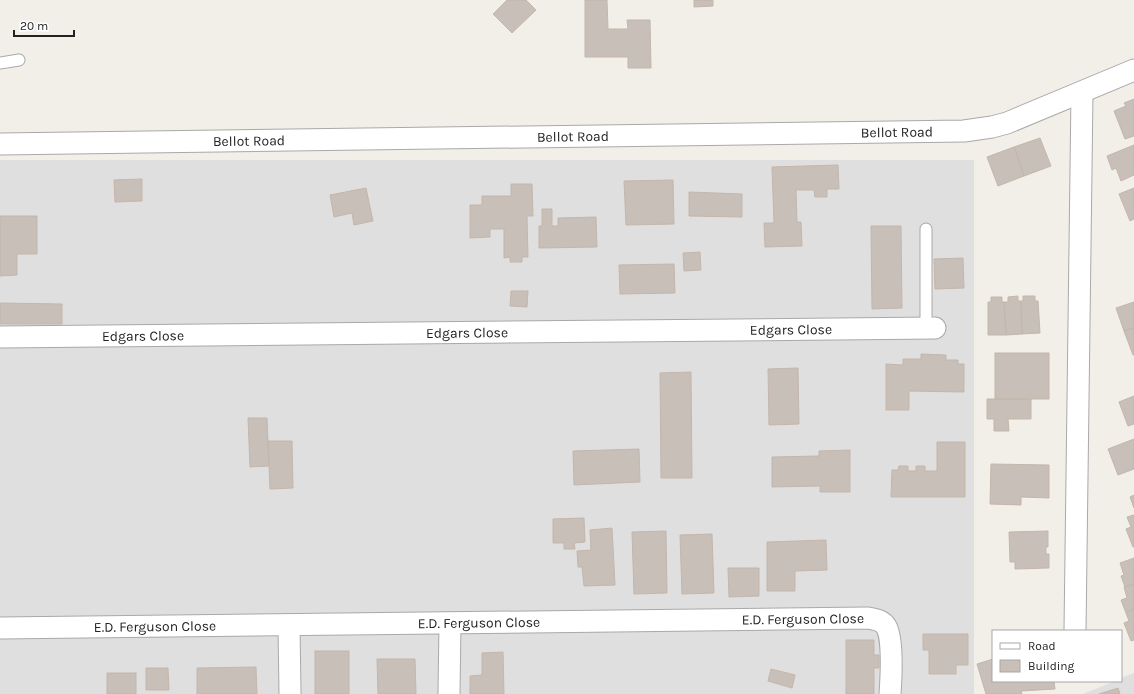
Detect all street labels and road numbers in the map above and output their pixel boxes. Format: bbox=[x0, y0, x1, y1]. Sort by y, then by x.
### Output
street label: Bellot Road bbox=[861, 123, 933, 141]
street label: Bellot Road bbox=[537, 128, 609, 146]
street label: Bellot Road bbox=[213, 132, 285, 150]
street label: Edgars Close bbox=[750, 321, 832, 339]
street label: Edgars Close bbox=[426, 324, 508, 342]
street label: Edgars Close bbox=[102, 327, 184, 345]
street label: E.D. Ferguson Close bbox=[742, 610, 864, 628]
street label: E.D. Ferguson Close bbox=[418, 614, 540, 632]
street label: E.D. Ferguson Close bbox=[94, 618, 216, 636]

